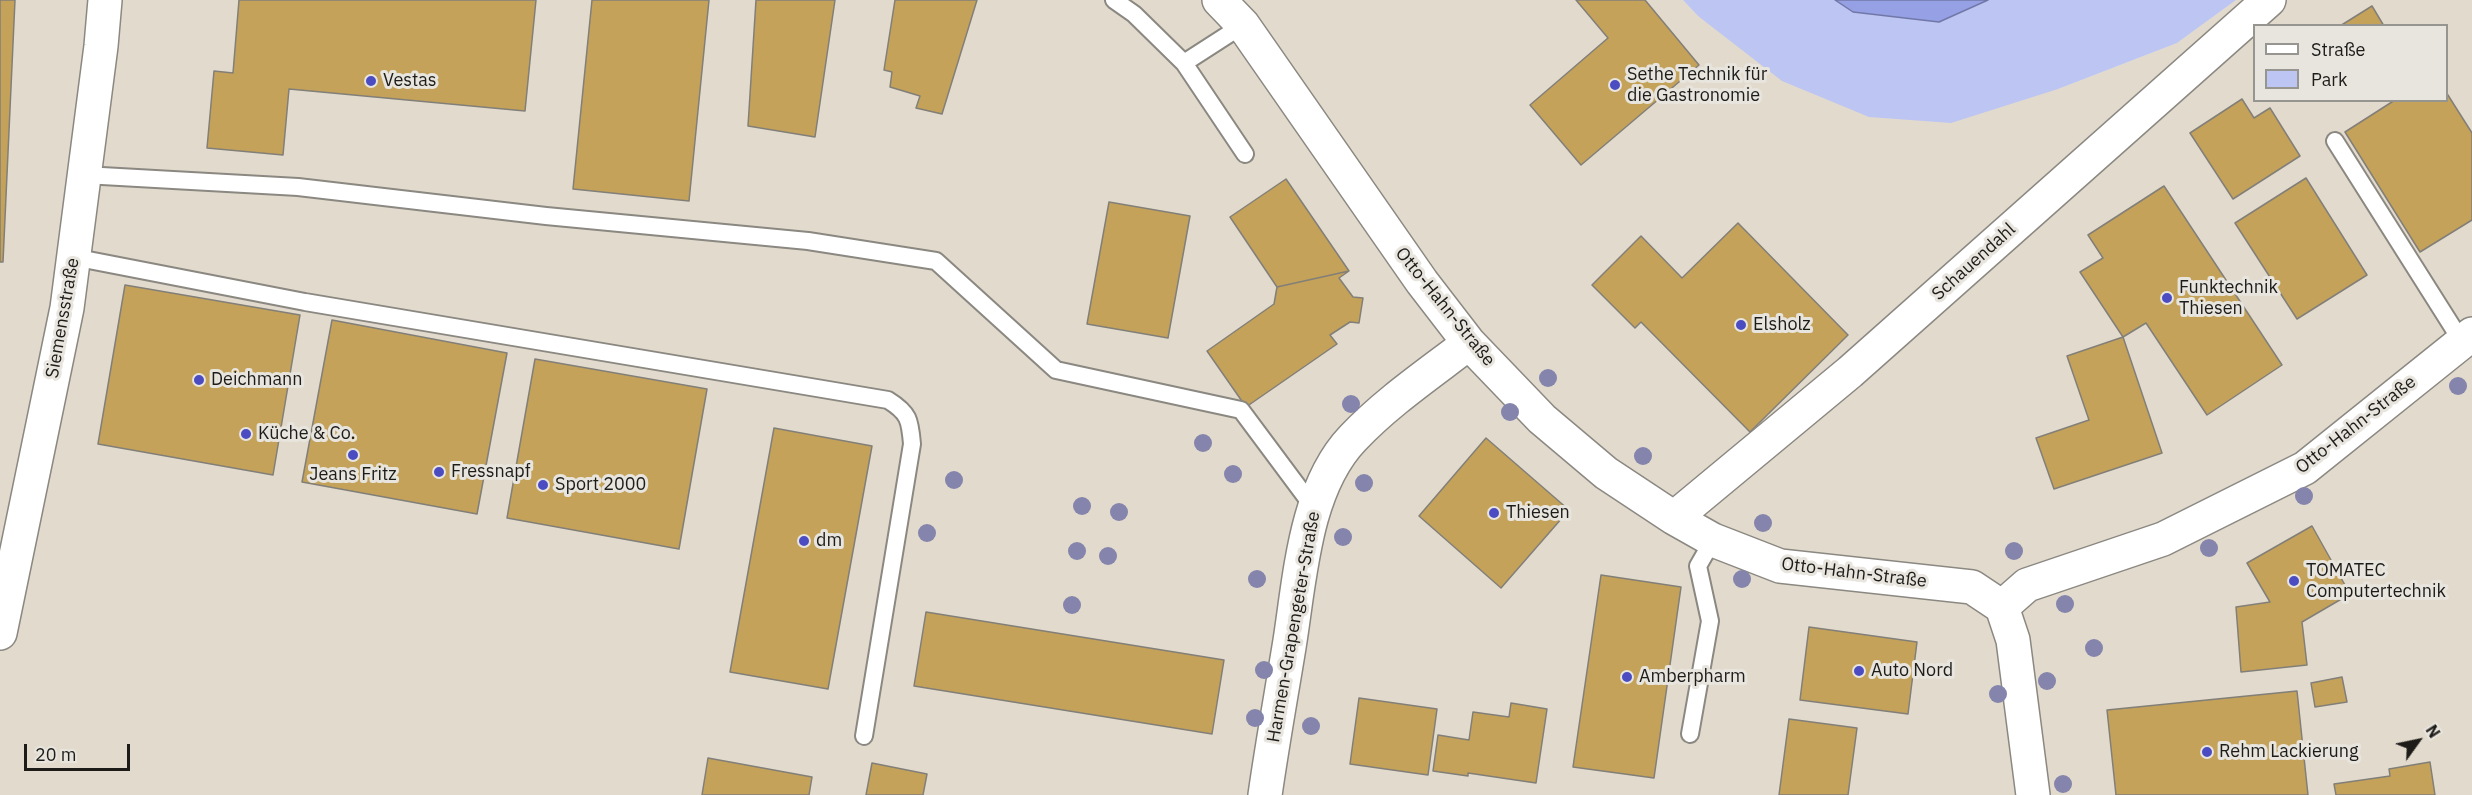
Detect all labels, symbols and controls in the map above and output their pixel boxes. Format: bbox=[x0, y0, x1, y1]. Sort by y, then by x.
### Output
legend bbox=[2253, 24, 2448, 102]
text: Straße bbox=[2311, 38, 2365, 61]
place label: Sethe Technik für die Gastronomie bbox=[1627, 64, 1767, 106]
text: Park bbox=[2311, 68, 2347, 91]
place label: Vestas bbox=[383, 70, 437, 92]
marker: Vestas bbox=[364, 74, 378, 88]
marker: Sethe Technik für die Gastronomie bbox=[1608, 78, 1622, 92]
street label: Schauendahl bbox=[1928, 219, 2020, 305]
street label: Otto-Hahn-Straße bbox=[1391, 243, 1499, 371]
street label: Siemensstraße bbox=[42, 256, 84, 380]
place label: Funktechnik Thiesen bbox=[2179, 277, 2278, 320]
marker: Funktechnik Thiesen bbox=[2160, 291, 2174, 305]
place label: Elsholz bbox=[1753, 314, 1811, 336]
marker: Elsholz bbox=[1734, 318, 1748, 332]
place label: Deichmann bbox=[211, 369, 303, 391]
street label: Otto-Hahn-Straße bbox=[2292, 371, 2420, 479]
marker: Deichmann bbox=[192, 373, 206, 387]
place label: Küche & Co. bbox=[258, 423, 355, 445]
marker: Küche & Co. bbox=[239, 427, 253, 441]
marker: Jeans Fritz bbox=[346, 448, 360, 462]
place label: Fressnapf bbox=[451, 461, 531, 483]
place label: Jeans Fritz bbox=[309, 464, 397, 486]
marker: Fressnapf bbox=[432, 465, 446, 479]
place label: Sport 2000 bbox=[555, 474, 646, 496]
marker: Sport 2000 bbox=[536, 478, 550, 492]
place label: Thiesen bbox=[1506, 502, 1570, 524]
marker: Thiesen bbox=[1487, 506, 1501, 520]
street label: Harmen-Grapengeter-Straße bbox=[1263, 510, 1325, 744]
place label: dm bbox=[816, 530, 842, 552]
marker: dm bbox=[797, 534, 811, 548]
street label: Otto-Hahn-Straße bbox=[1780, 553, 1928, 593]
place label: TOMATEC Computertechnik bbox=[2306, 560, 2446, 602]
marker: TOMATEC Computertechnik bbox=[2287, 574, 2301, 588]
place label: Auto Nord bbox=[1871, 660, 1953, 682]
marker: Auto Nord bbox=[1852, 664, 1866, 678]
place label: Amberpharm bbox=[1639, 666, 1746, 688]
marker: Amberpharm bbox=[1620, 670, 1634, 684]
north arrow bbox=[2388, 711, 2448, 771]
text: N bbox=[2422, 721, 2445, 742]
scale bar bbox=[27, 732, 134, 770]
place label: Rehm Lackierung bbox=[2219, 741, 2358, 763]
text: 20 m bbox=[35, 743, 77, 766]
marker: Rehm Lackierung bbox=[2200, 745, 2214, 759]

